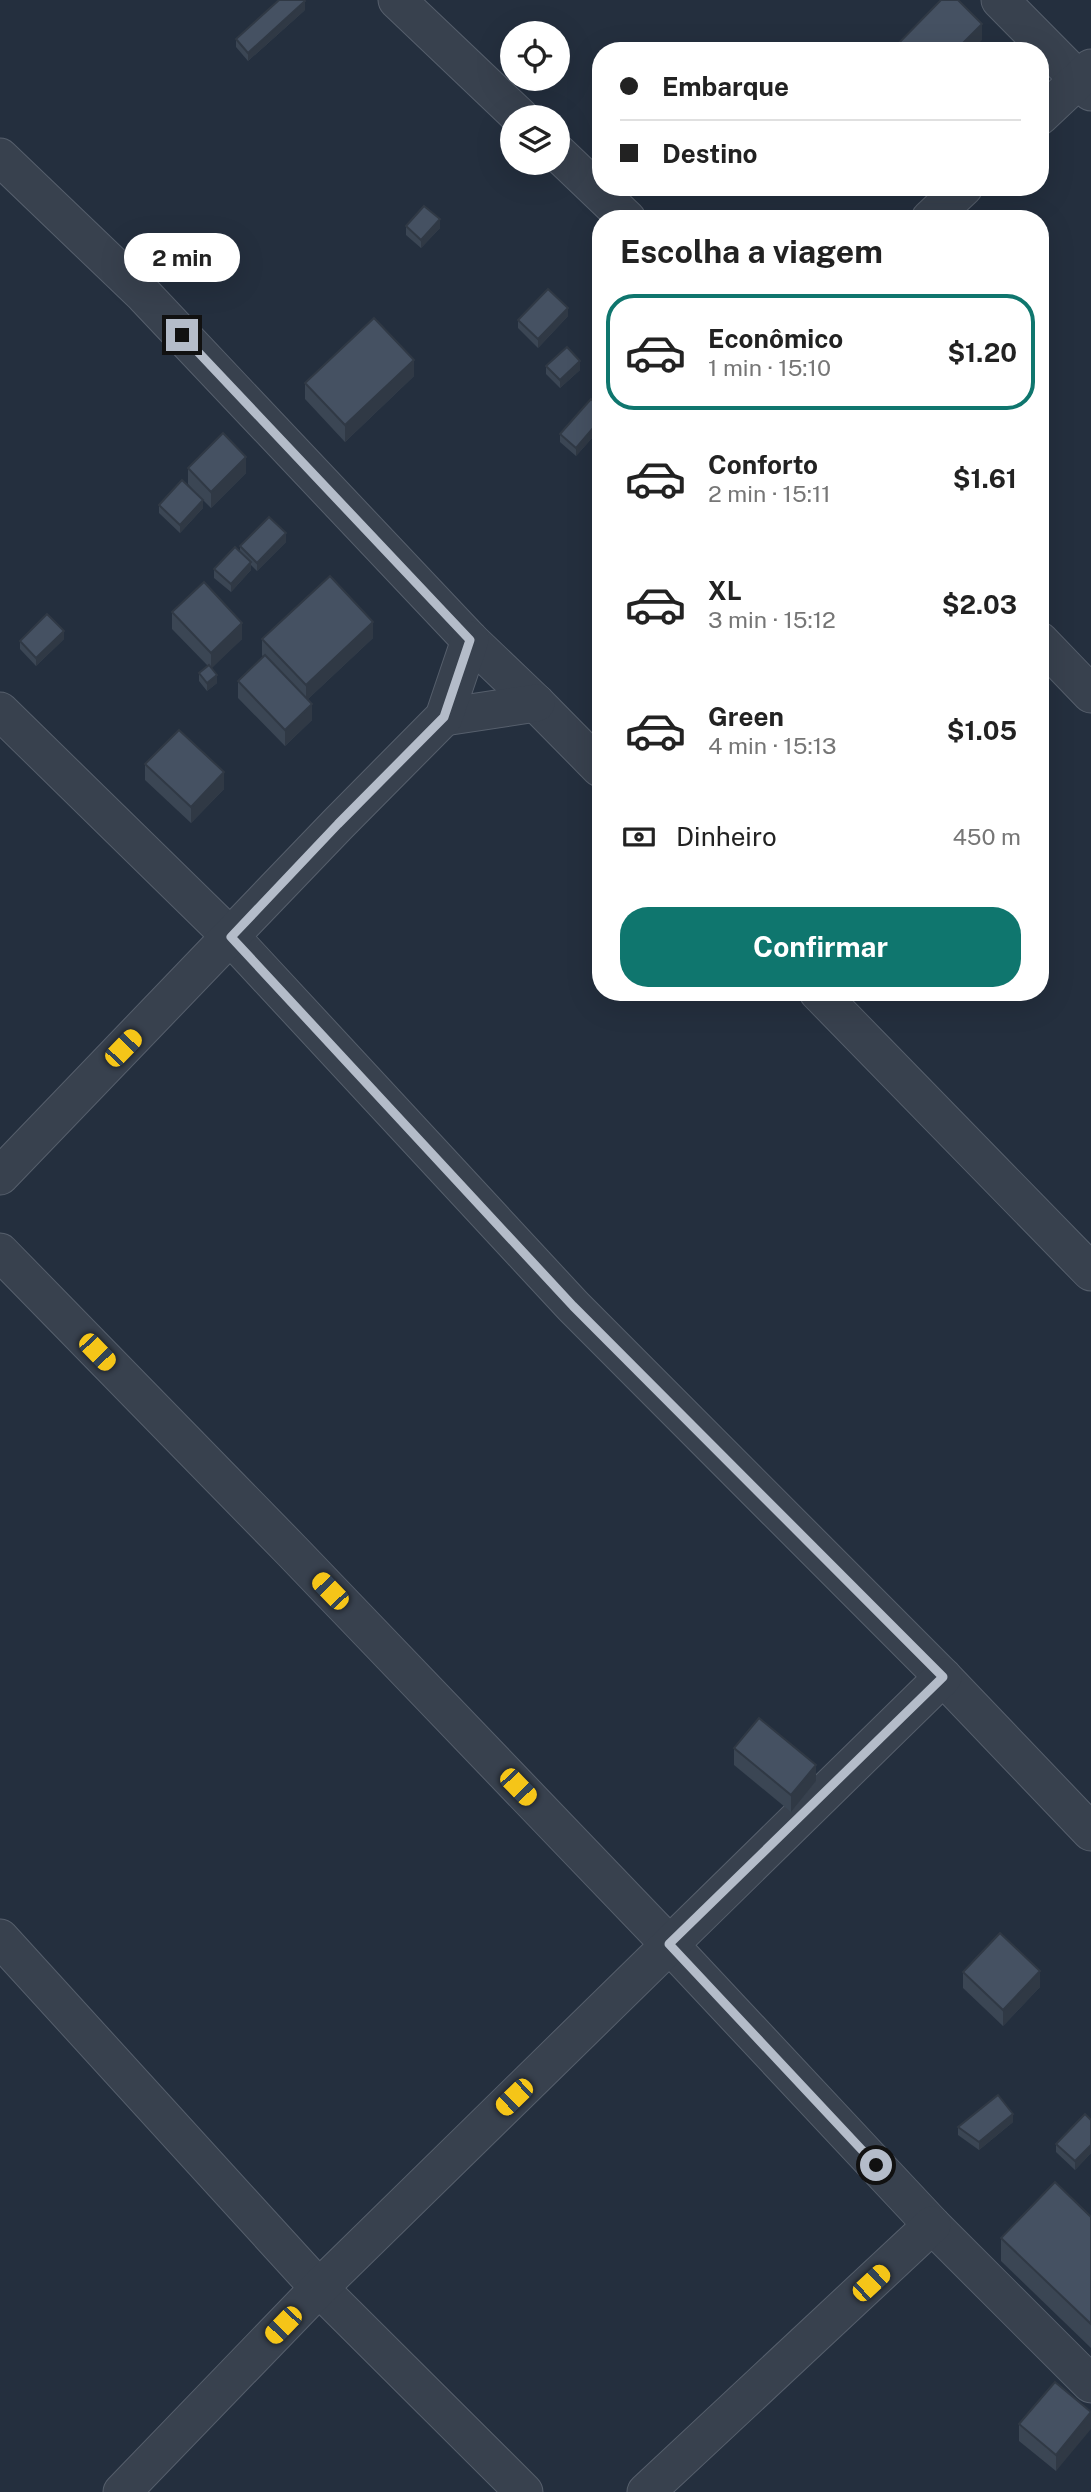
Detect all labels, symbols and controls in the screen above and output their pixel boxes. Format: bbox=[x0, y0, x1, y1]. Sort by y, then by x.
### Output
map controls bbox=[500, 21, 570, 175]
button: locate bbox=[500, 21, 570, 91]
text: Embarque bbox=[662, 71, 789, 102]
button: layers bbox=[500, 105, 570, 175]
text: Destino bbox=[662, 138, 758, 169]
callout: 2 min bbox=[124, 233, 240, 282]
text: Escolha a viagem bbox=[620, 233, 883, 270]
text: 2 min bbox=[152, 244, 212, 271]
route end bbox=[166, 319, 198, 351]
icon: car bbox=[624, 321, 687, 384]
text: Econômico bbox=[708, 323, 843, 354]
text: $1.20 bbox=[947, 337, 1017, 368]
text: 1 min · 15:10 bbox=[708, 354, 831, 381]
icon: car bbox=[624, 447, 687, 510]
text: Conforto bbox=[708, 449, 818, 480]
text: $1.61 bbox=[953, 463, 1017, 494]
text: 2 min · 15:11 bbox=[708, 480, 831, 507]
icon: car bbox=[624, 573, 687, 636]
text: XL bbox=[708, 575, 742, 606]
text: $2.03 bbox=[942, 589, 1017, 620]
text: 3 min · 15:12 bbox=[708, 606, 836, 633]
icon: car bbox=[624, 699, 687, 762]
text: Green bbox=[708, 701, 784, 732]
text: $1.05 bbox=[947, 715, 1017, 746]
text: 4 min · 15:13 bbox=[708, 732, 837, 759]
icon: cash bbox=[620, 818, 658, 856]
text: Dinheiro bbox=[676, 821, 777, 852]
text: 450 m bbox=[952, 823, 1021, 850]
button: Confirmar bbox=[620, 907, 1021, 987]
car bbox=[101, 1026, 146, 1070]
car bbox=[75, 1330, 120, 1374]
car bbox=[308, 1569, 353, 1613]
car bbox=[496, 1765, 541, 1809]
car bbox=[492, 2075, 537, 2119]
route start bbox=[860, 2149, 892, 2181]
car bbox=[849, 2261, 894, 2305]
car bbox=[261, 2303, 306, 2347]

